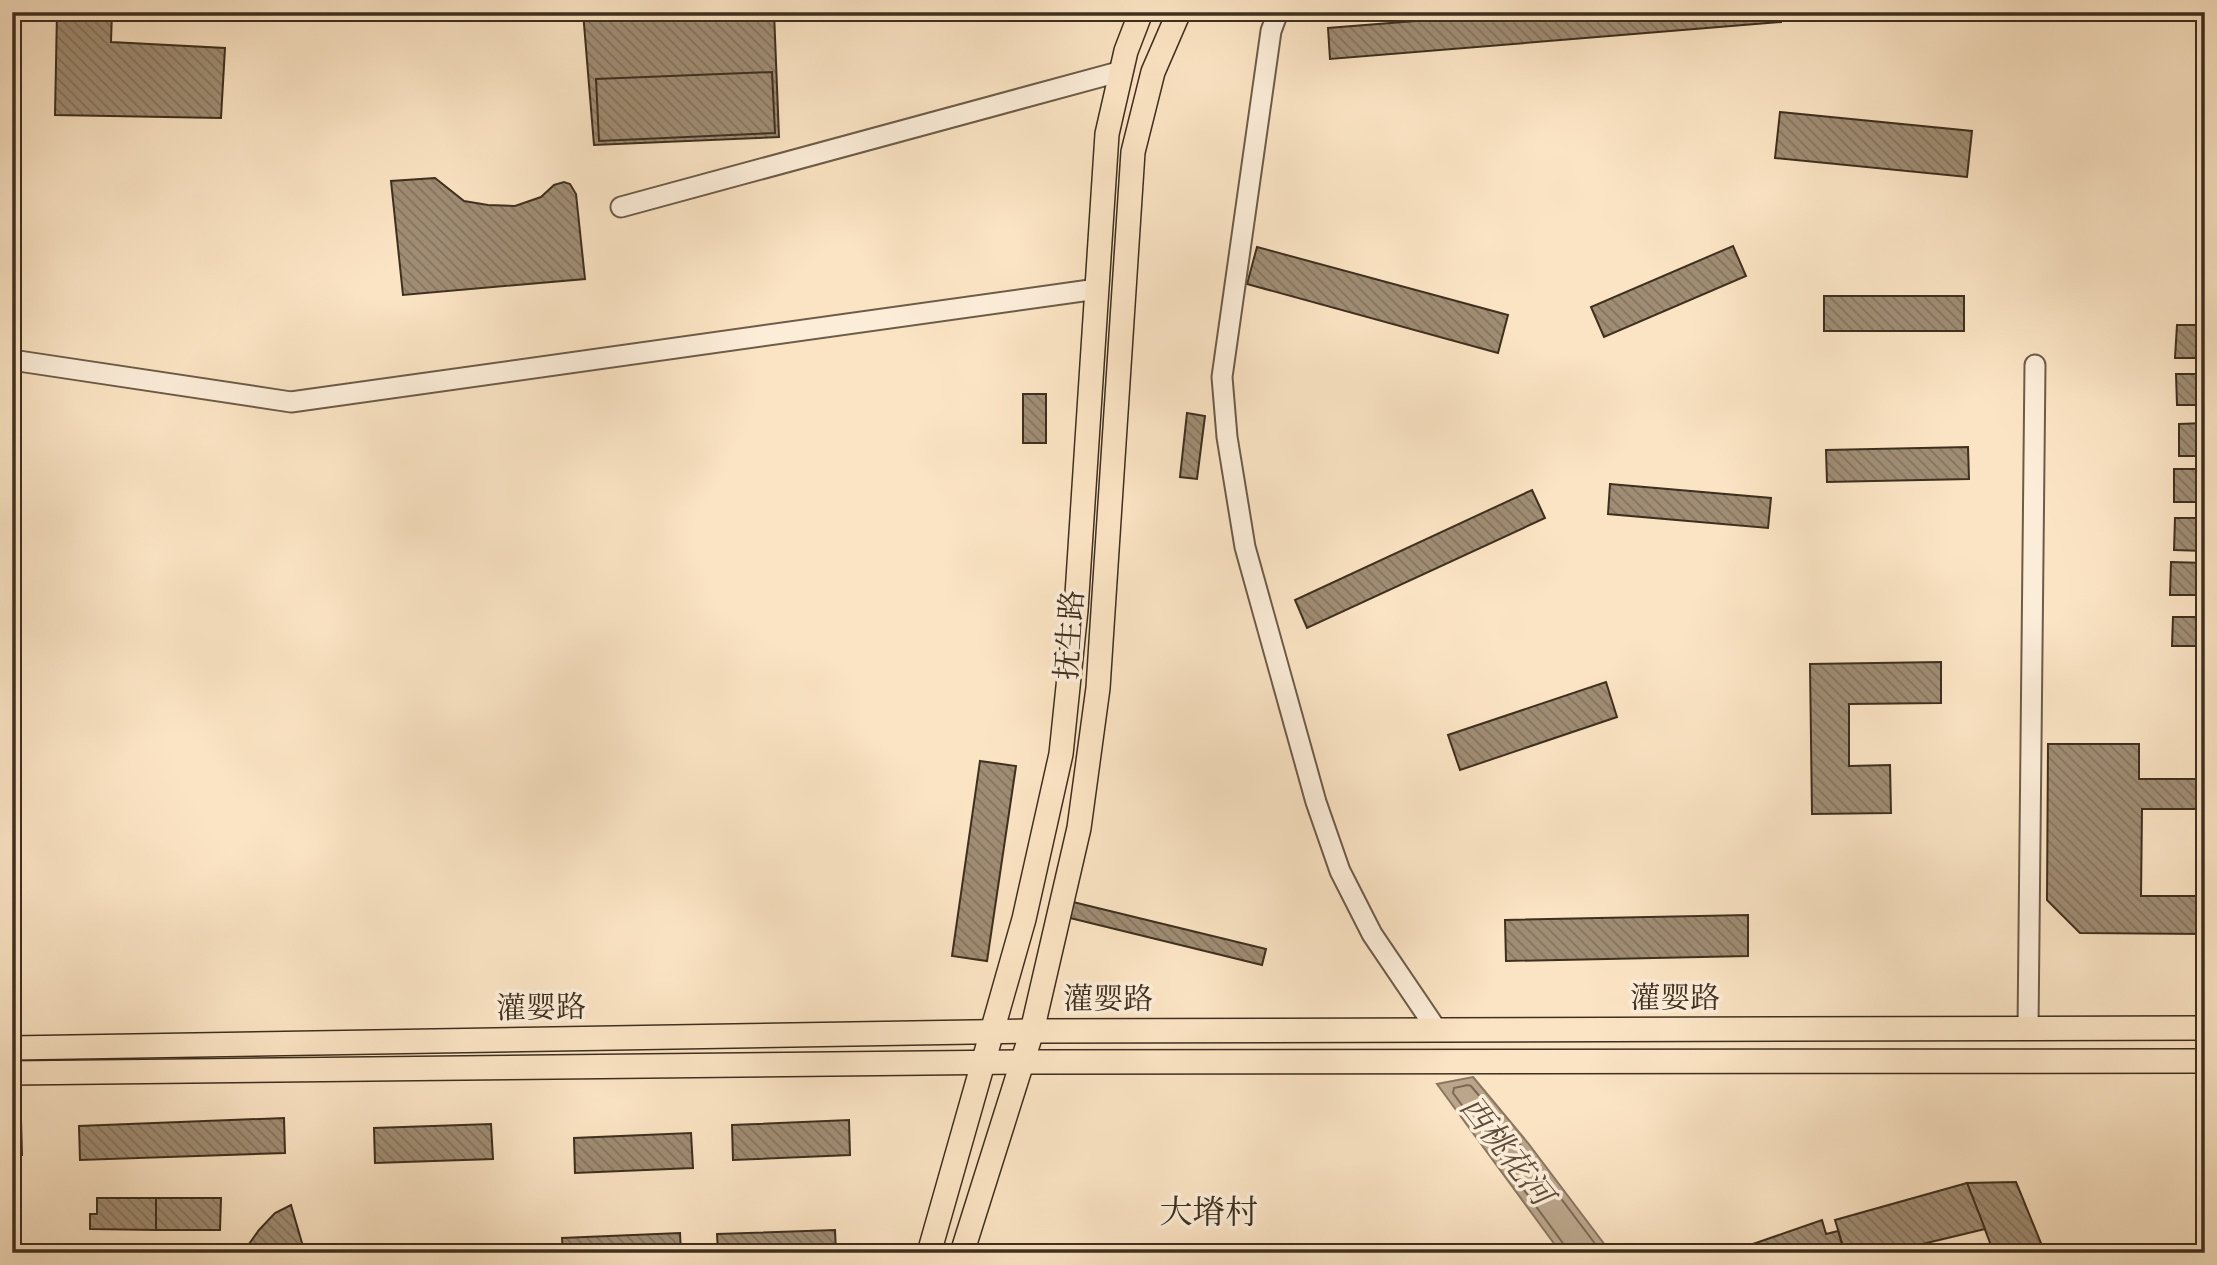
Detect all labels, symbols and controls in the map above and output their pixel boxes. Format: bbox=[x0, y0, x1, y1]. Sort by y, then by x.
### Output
street label: 抚生路 bbox=[1048, 589, 1092, 681]
street label: 灌婴路 bbox=[1630, 980, 1720, 1017]
street label: 灌婴路 bbox=[1063, 981, 1153, 1018]
street label: 灌婴路 bbox=[496, 989, 586, 1027]
water label: 西桃花河 bbox=[1451, 1088, 1564, 1218]
district label: 大塉村 bbox=[1160, 1192, 1259, 1233]

